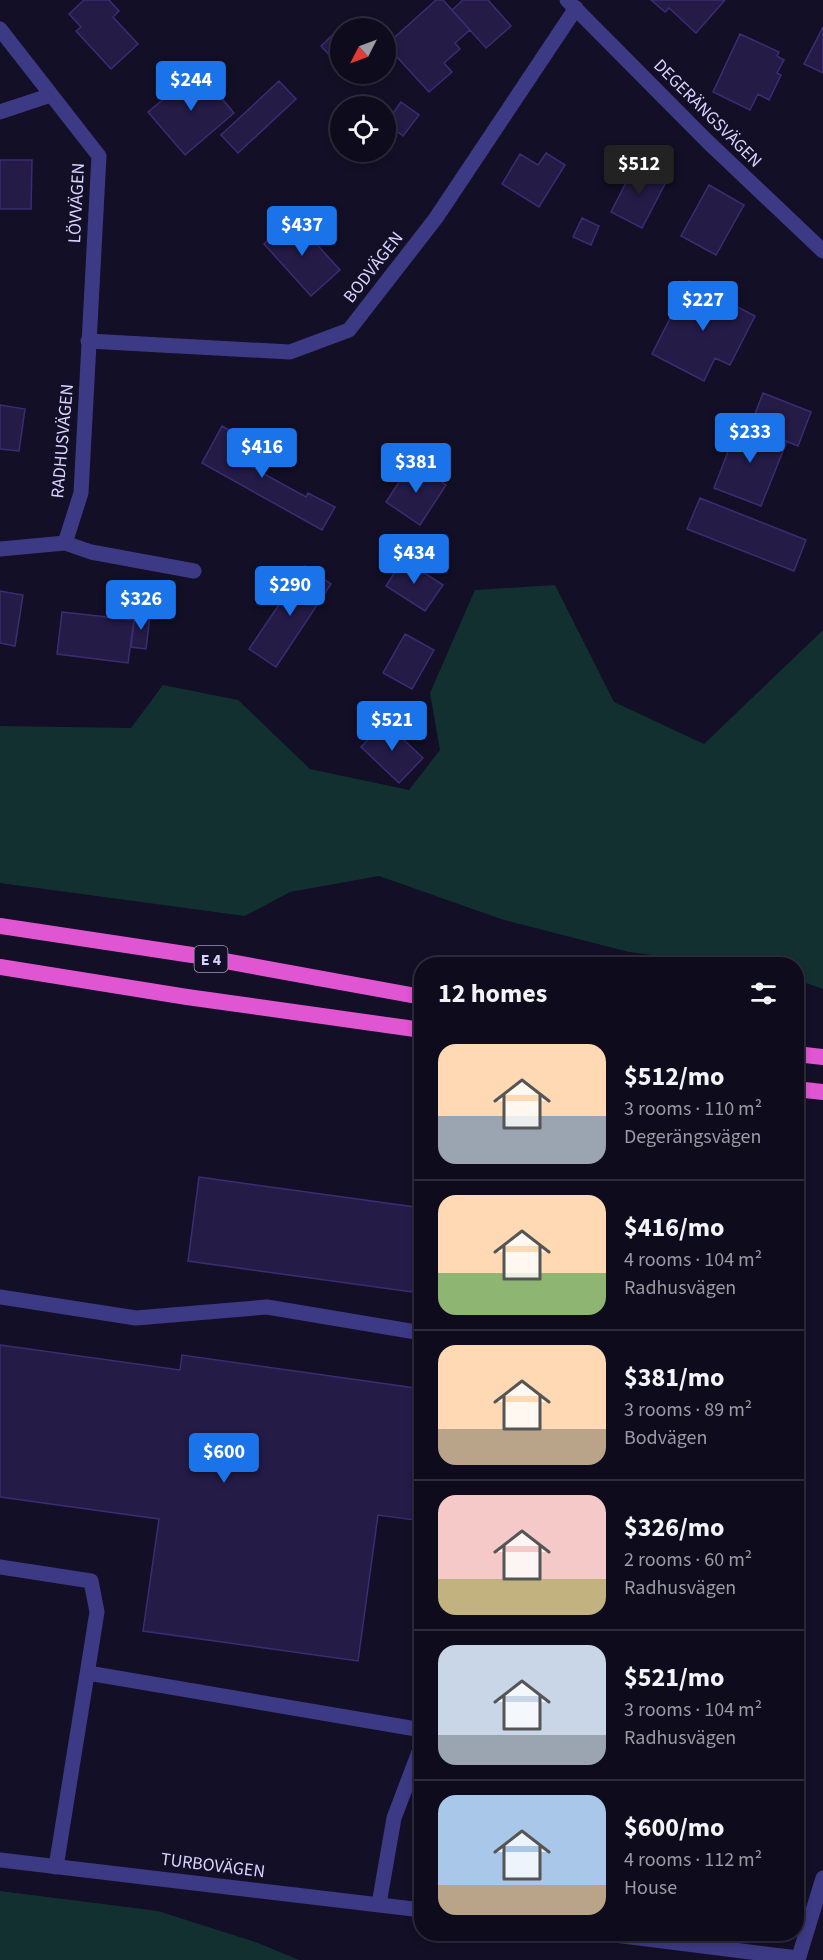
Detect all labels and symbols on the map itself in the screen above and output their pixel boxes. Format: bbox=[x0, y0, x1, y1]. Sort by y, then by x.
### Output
north arrow bbox=[330, 18, 396, 84]
street label: DEGERÄNGSVÄGEN bbox=[648, 53, 768, 173]
pin: $244 bbox=[155, 61, 227, 112]
pin: $512 bbox=[603, 145, 675, 196]
street label: LÖVVÄGEN bbox=[62, 162, 91, 244]
pin: $437 bbox=[266, 206, 338, 257]
street label: BODVÄGEN bbox=[338, 226, 409, 308]
pin: $227 bbox=[667, 281, 739, 332]
street label: RADHUSVÄGEN bbox=[45, 383, 80, 499]
pin: $233 bbox=[714, 413, 786, 464]
pin: $416 bbox=[226, 428, 298, 479]
pin: $381 bbox=[380, 443, 452, 494]
pin: $434 bbox=[378, 534, 450, 585]
pin: $290 bbox=[254, 566, 326, 617]
pin: $326 bbox=[105, 580, 177, 631]
pin: $521 bbox=[356, 701, 428, 752]
road number: E 4 bbox=[194, 946, 228, 972]
pin: $600 bbox=[188, 1433, 260, 1484]
street label: TURBOVÄGEN bbox=[159, 1847, 266, 1884]

